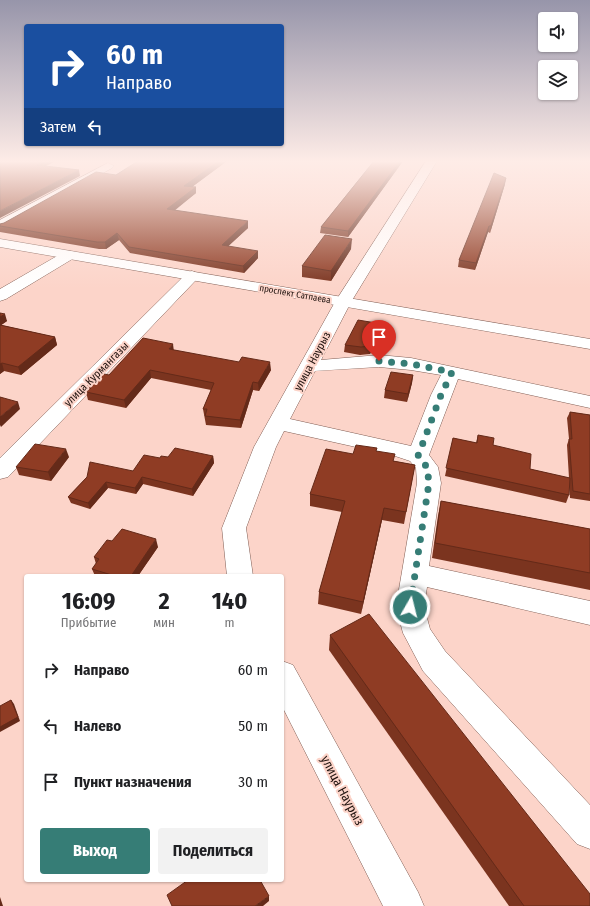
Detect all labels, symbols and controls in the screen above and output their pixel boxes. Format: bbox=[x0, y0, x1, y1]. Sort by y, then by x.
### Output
map controls bbox=[538, 12, 578, 100]
button: sound bbox=[538, 12, 578, 52]
text: 60 m bbox=[106, 38, 163, 71]
icon: right bbox=[40, 40, 92, 92]
button: layers bbox=[538, 60, 578, 100]
text: Направо bbox=[106, 72, 172, 94]
icon: left bbox=[84, 116, 106, 138]
text: Затем bbox=[40, 118, 76, 136]
street label: проспект Сатпаева bbox=[259, 283, 332, 305]
pin bbox=[362, 320, 396, 361]
icon: arrive bbox=[368, 326, 390, 348]
street label: улица Наурыз bbox=[291, 329, 333, 393]
street label: улица Курмангазы bbox=[61, 339, 131, 409]
position arrow bbox=[389, 586, 431, 628]
text: 16:09 bbox=[62, 587, 115, 615]
text: 2 bbox=[159, 587, 170, 615]
text: 140 bbox=[212, 587, 247, 615]
text: Прибытие bbox=[61, 615, 117, 630]
text: мин bbox=[153, 615, 175, 630]
text: m bbox=[225, 615, 235, 630]
icon: right bbox=[40, 659, 62, 681]
text: Направо bbox=[74, 661, 129, 679]
text: 60 m bbox=[238, 661, 268, 679]
icon: left bbox=[40, 715, 62, 737]
text: Налево bbox=[74, 717, 121, 735]
text: 50 m bbox=[238, 717, 268, 735]
street label: улица Наурыз bbox=[318, 753, 367, 828]
icon: arrive bbox=[40, 771, 62, 793]
text: Пункт назначения bbox=[74, 773, 192, 791]
text: 30 m bbox=[238, 773, 268, 791]
button: Выход bbox=[40, 828, 150, 874]
button: Поделиться bbox=[158, 828, 268, 874]

